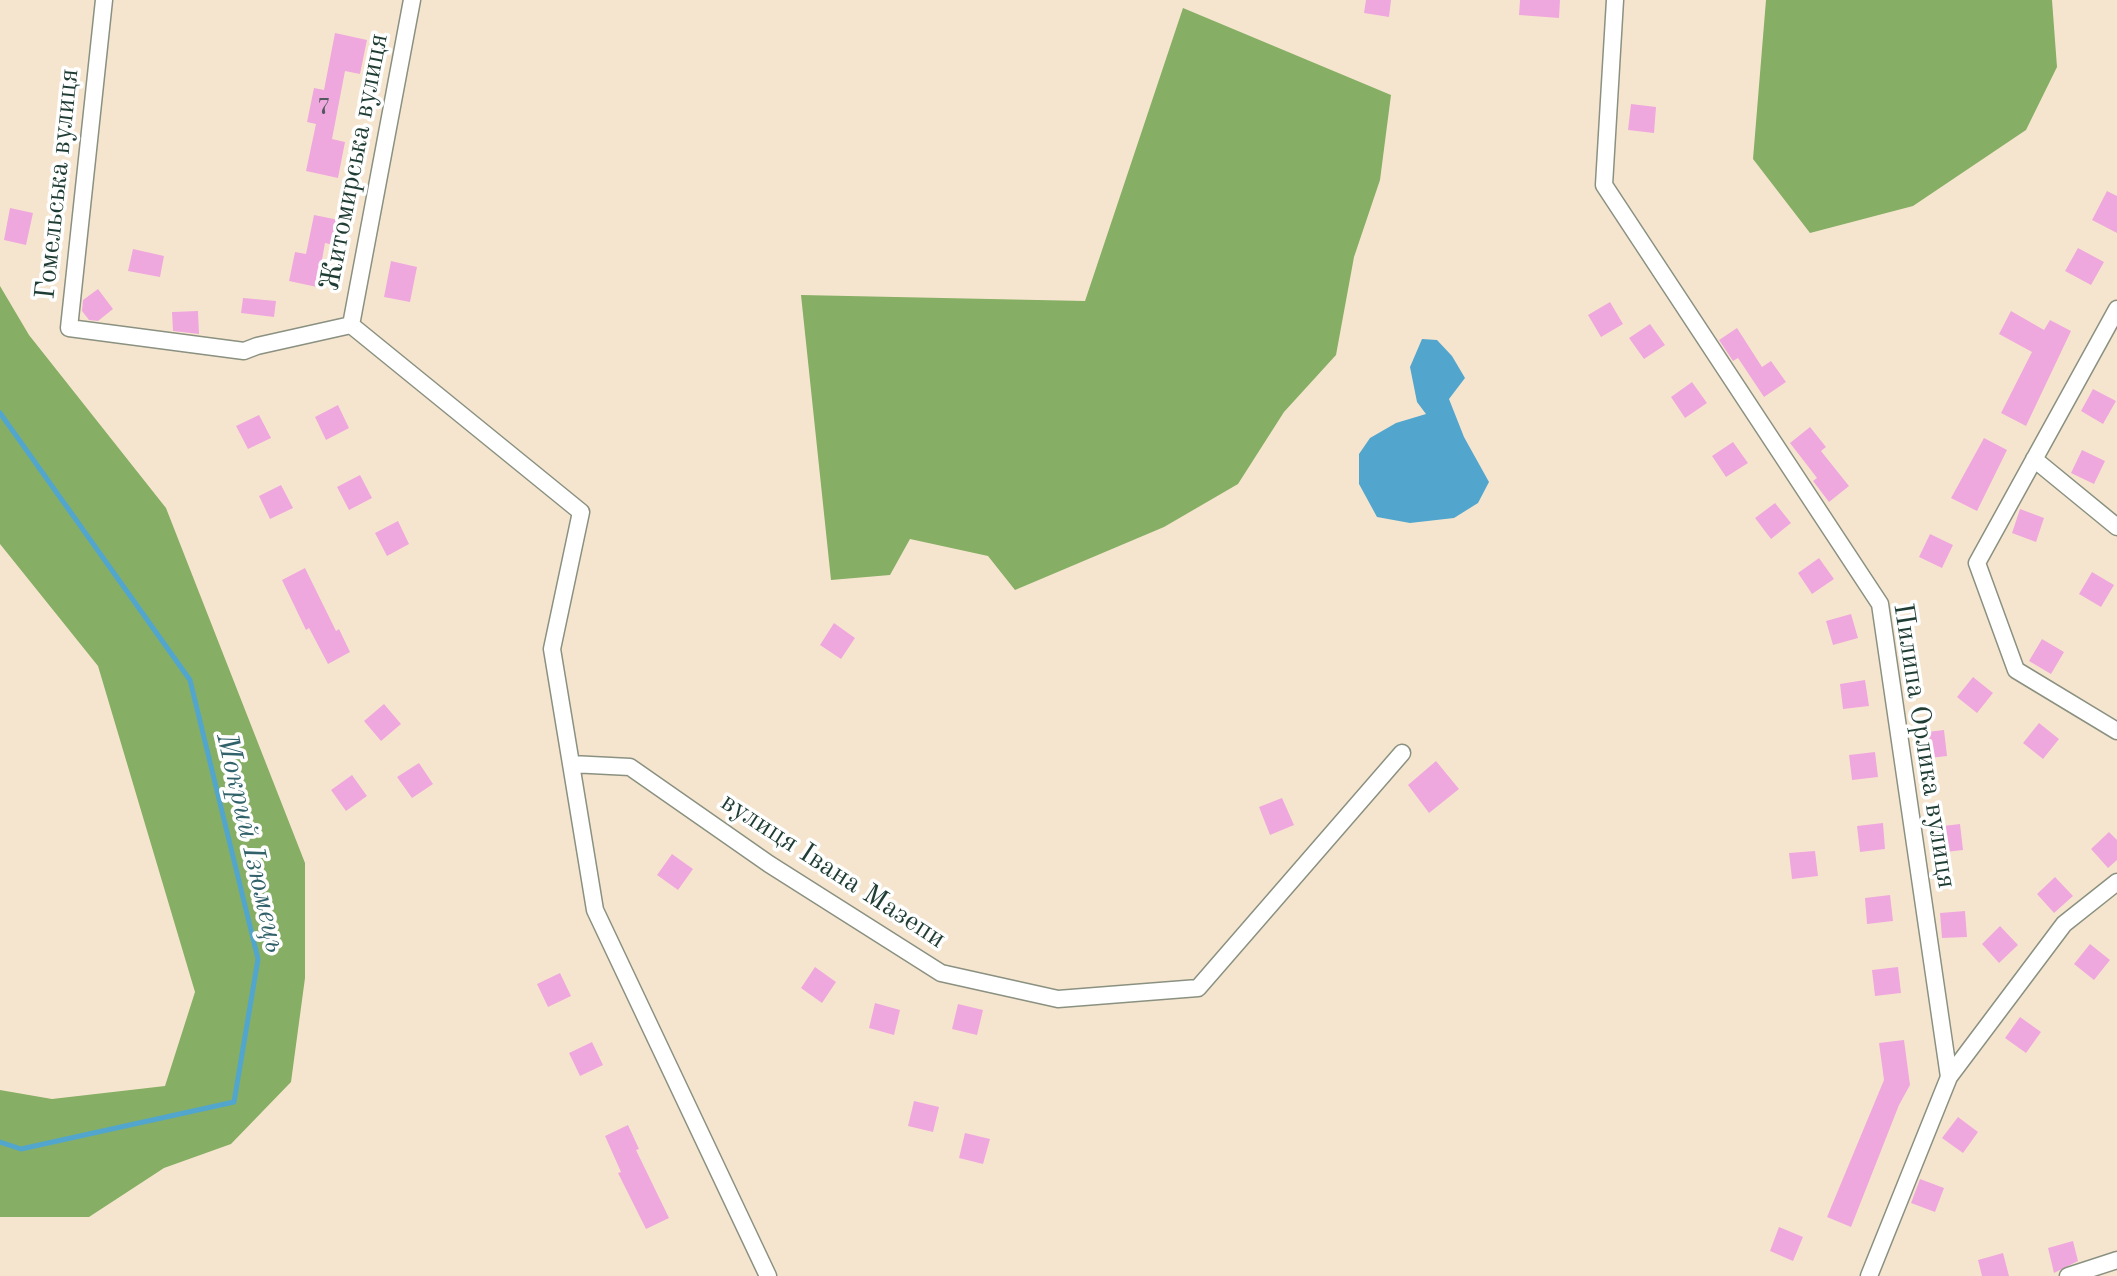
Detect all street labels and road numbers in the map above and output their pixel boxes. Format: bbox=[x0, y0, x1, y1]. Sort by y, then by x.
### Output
street label: Житомирська вулиця bbox=[314, 30, 396, 294]
street label: Гомельська вулиця bbox=[29, 67, 87, 301]
street label: Пилипа Орлика вулиця bbox=[1885, 601, 1963, 891]
street label: вулиця Івана Мазепи bbox=[714, 786, 952, 956]

